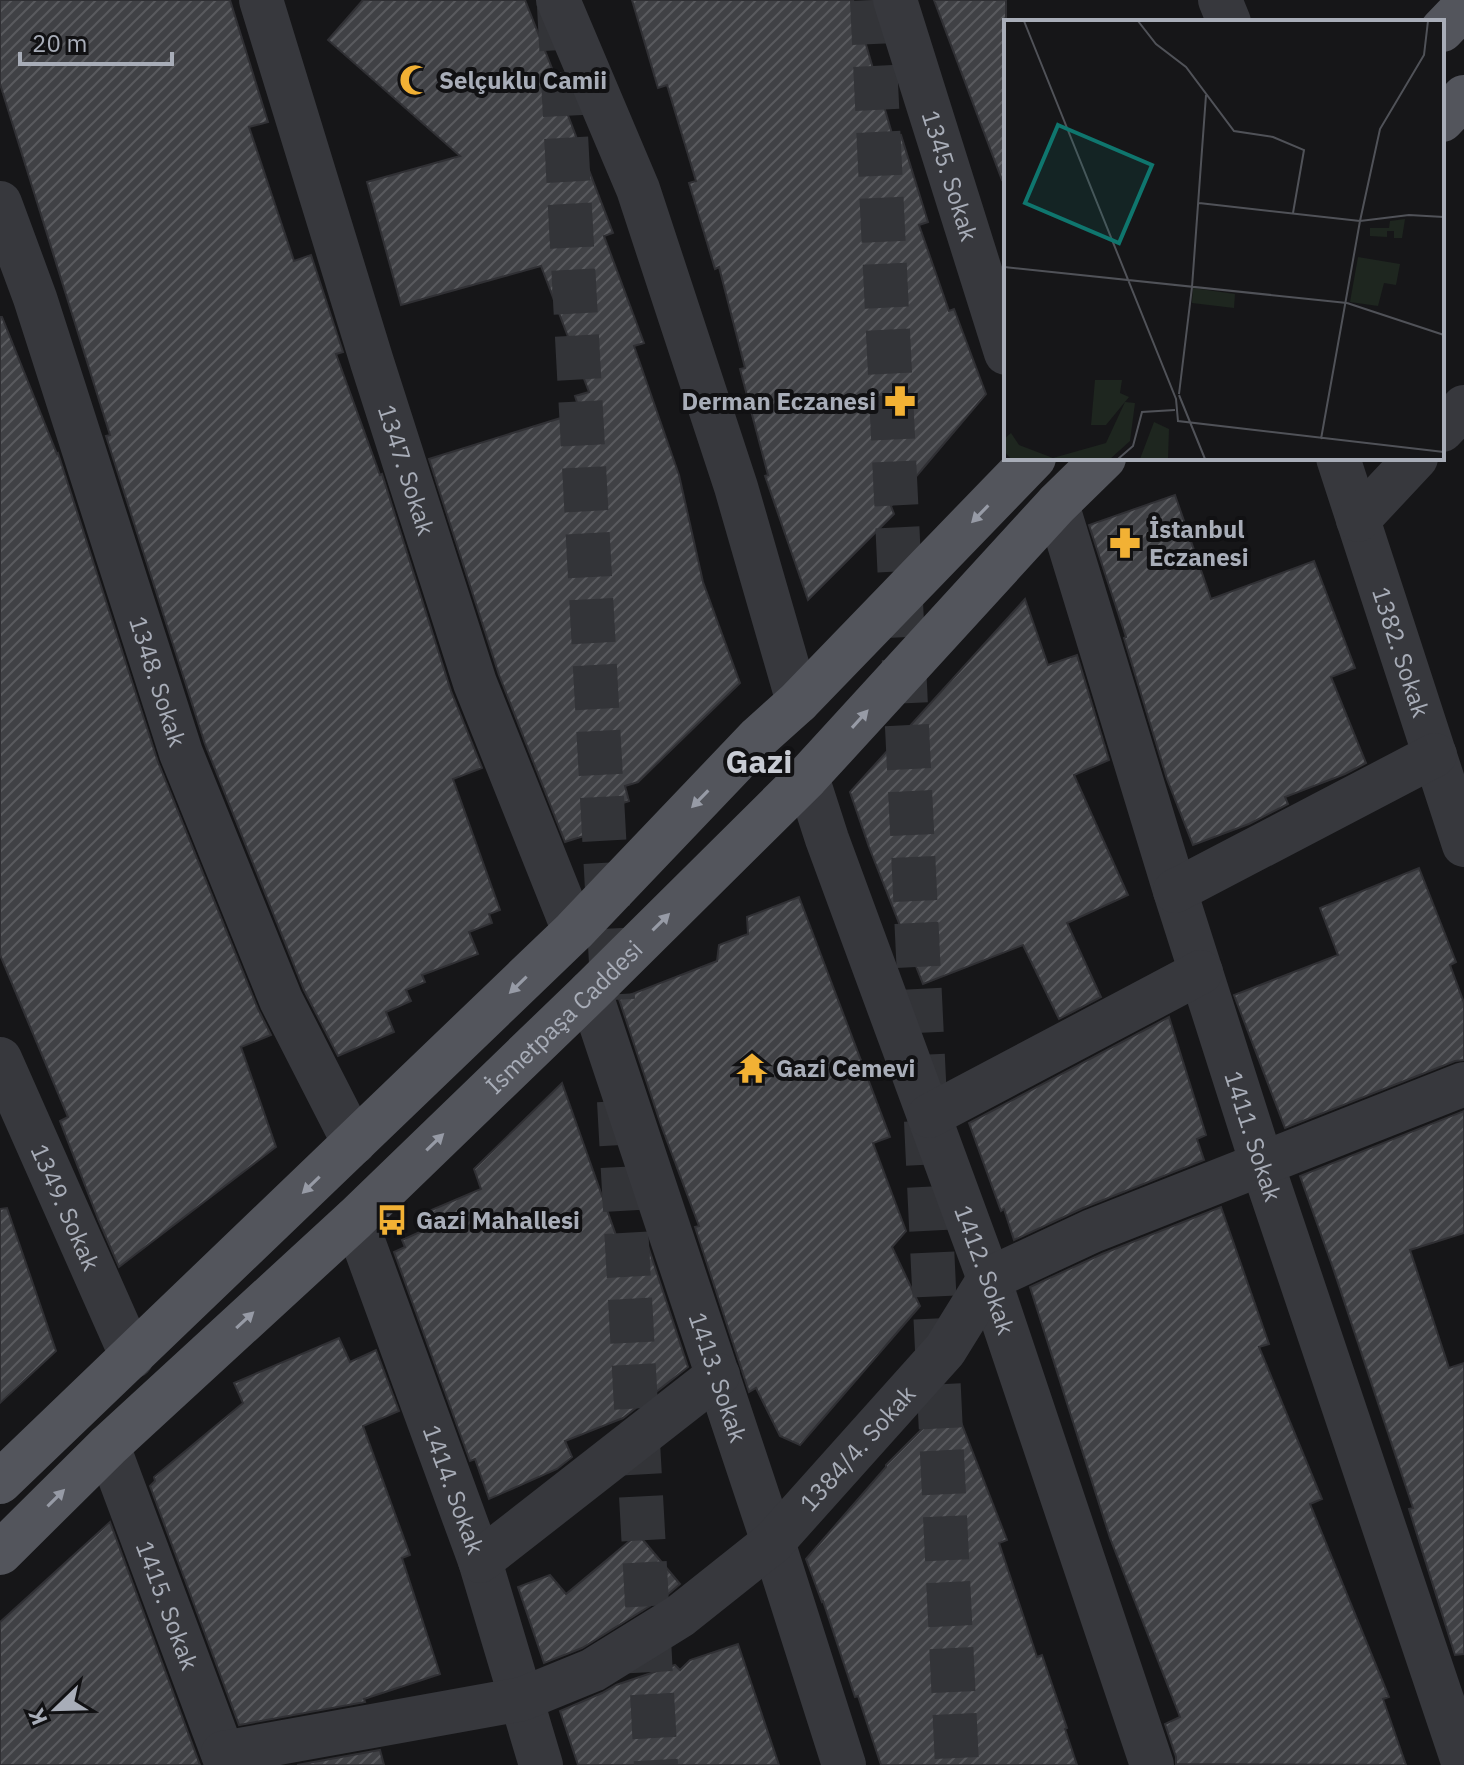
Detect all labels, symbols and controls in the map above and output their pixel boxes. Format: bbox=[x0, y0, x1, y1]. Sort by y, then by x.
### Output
scale bar bbox=[20, 16, 172, 66]
inset map bbox=[1004, 20, 1444, 460]
text: 20 m bbox=[32, 27, 87, 59]
mosque icon: Selçuklu Camii bbox=[398, 63, 432, 97]
place label: Selçuklu Camii bbox=[439, 64, 607, 96]
street label: 1345. Sokak bbox=[915, 106, 986, 245]
pharmacy icon: Derman Eczanesi bbox=[883, 384, 917, 418]
place label: Derman Eczanesi bbox=[681, 385, 876, 417]
street label: 1347. Sokak bbox=[371, 401, 443, 540]
one-way arrow bbox=[971, 504, 990, 523]
place label: İstanbul Eczanesi bbox=[1149, 513, 1249, 573]
pharmacy icon: İstanbul Eczanesi bbox=[1108, 526, 1142, 560]
street label: 1382. Sokak bbox=[1365, 583, 1437, 722]
street label: 1348. Sokak bbox=[122, 612, 194, 751]
one-way arrow bbox=[851, 710, 868, 730]
district label: Gazi bbox=[726, 740, 792, 782]
one-way arrow bbox=[691, 789, 709, 808]
one-way arrow bbox=[651, 913, 670, 931]
street label: İsmetpaşa Caddesi bbox=[478, 933, 649, 1101]
one-way arrow bbox=[509, 975, 528, 994]
temple icon: Gazi Cemevi bbox=[735, 1051, 769, 1085]
place label: Gazi Cemevi bbox=[776, 1052, 915, 1084]
street label: 1411. Sokak bbox=[1217, 1067, 1290, 1206]
one-way arrow bbox=[425, 1133, 444, 1152]
street label: 1349. Sokak bbox=[24, 1139, 108, 1276]
one-way arrow bbox=[301, 1176, 320, 1194]
street label: 1412. Sokak bbox=[947, 1201, 1023, 1339]
bus stop icon: Gazi Mahallesi bbox=[375, 1203, 409, 1237]
place label: Gazi Mahallesi bbox=[416, 1204, 580, 1236]
street label: 1413. Sokak bbox=[682, 1308, 755, 1447]
one-way arrow bbox=[236, 1312, 255, 1330]
street label: 1384/4. Sokak bbox=[792, 1378, 922, 1518]
street label: 1414. Sokak bbox=[416, 1420, 492, 1559]
one-way arrow bbox=[46, 1489, 65, 1508]
street label: 1415. Sokak bbox=[129, 1536, 206, 1675]
north arrow bbox=[16, 1669, 96, 1749]
text: K bbox=[21, 1704, 53, 1730]

